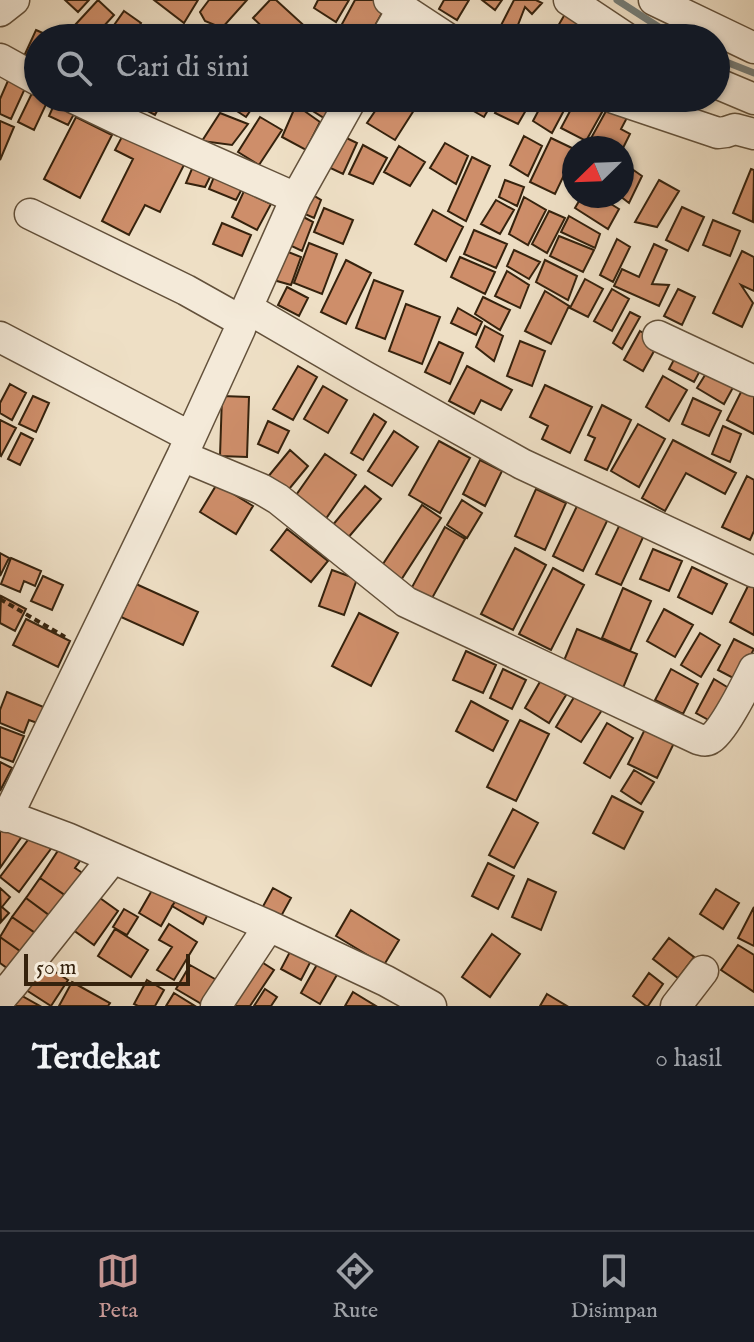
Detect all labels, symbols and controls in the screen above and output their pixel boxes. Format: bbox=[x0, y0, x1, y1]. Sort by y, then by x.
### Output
search box bbox=[24, 24, 730, 112]
icon: search bbox=[52, 46, 96, 90]
text: Cari di sini bbox=[116, 49, 249, 87]
north arrow bbox=[562, 136, 634, 208]
scale bar bbox=[24, 950, 190, 986]
text: 50 m bbox=[36, 954, 77, 982]
text: Terdekat bbox=[32, 1037, 160, 1080]
text: 0 hasil bbox=[655, 1042, 722, 1075]
tab: Peta bbox=[96, 1249, 140, 1325]
tab: Rute bbox=[332, 1249, 378, 1325]
tab: Disimpan bbox=[571, 1249, 658, 1325]

